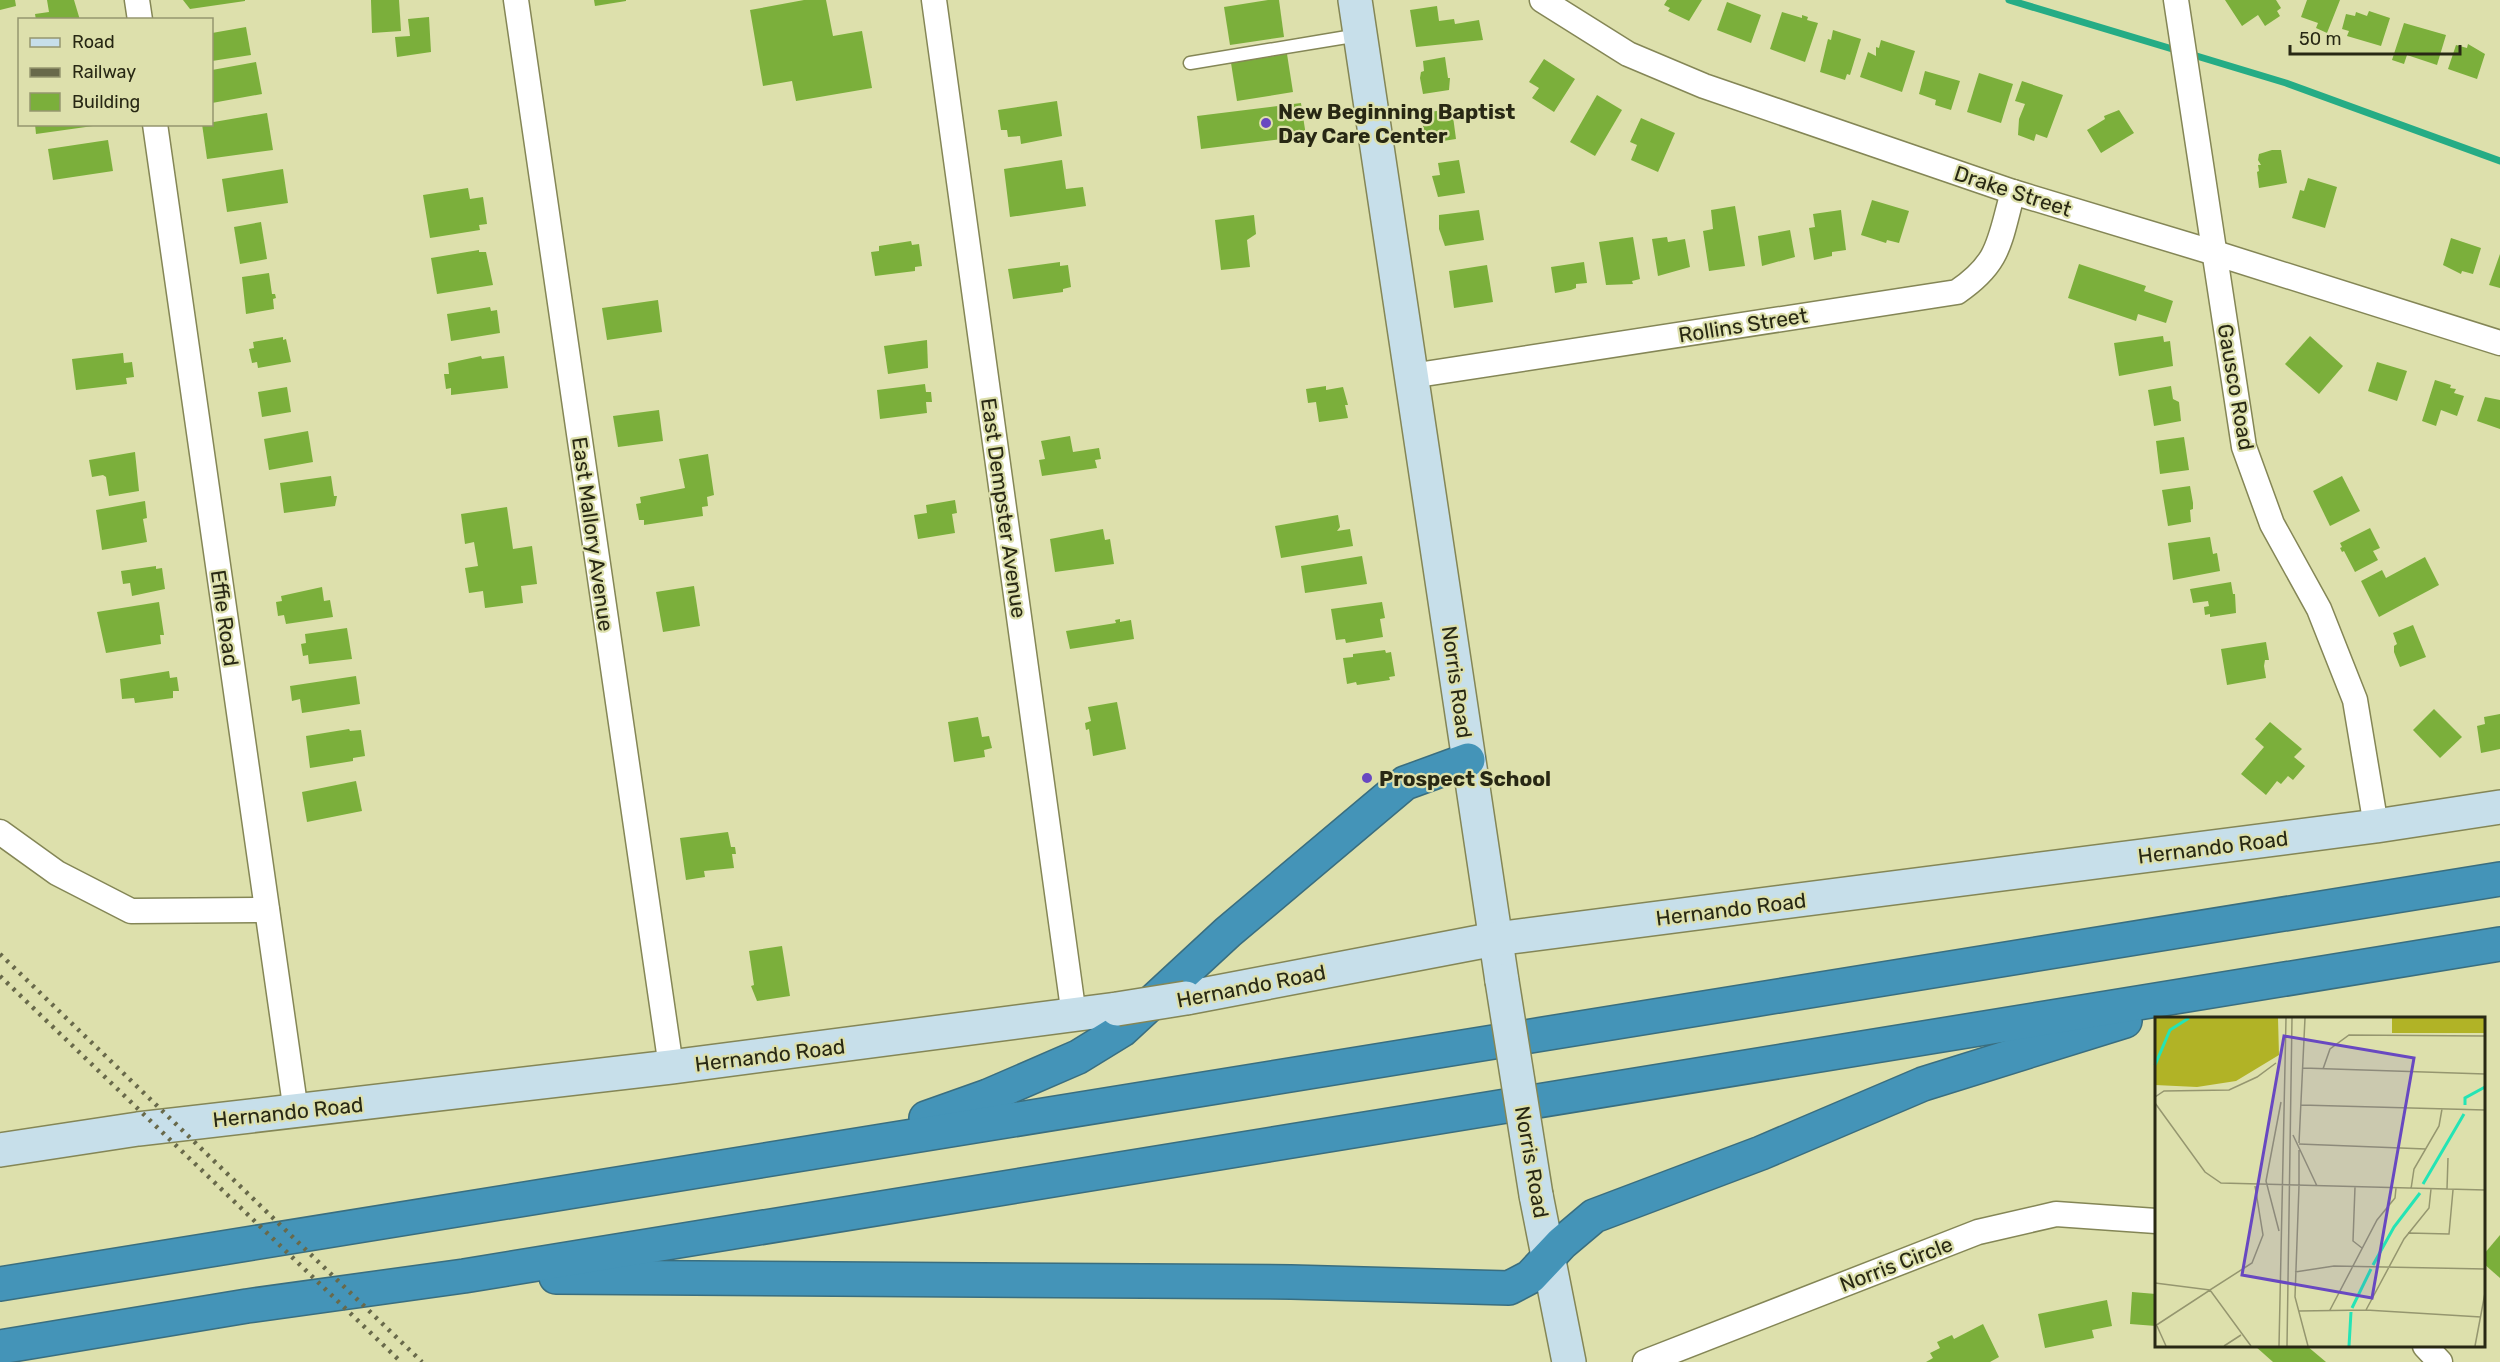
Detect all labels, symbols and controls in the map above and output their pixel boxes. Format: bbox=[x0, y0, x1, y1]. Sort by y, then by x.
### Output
legend bbox=[18, 18, 213, 126]
scale bar bbox=[2290, 18, 2460, 56]
text: 50 m bbox=[2299, 28, 2342, 50]
text: Road bbox=[72, 31, 115, 53]
text: Railway bbox=[72, 61, 136, 83]
text: Building bbox=[72, 91, 140, 113]
place label: New Beginning Baptist Day Care Center bbox=[1278, 99, 1515, 148]
marker: New Beginning Baptist Day Care Center bbox=[1259, 116, 1273, 130]
street label: Drake Street bbox=[1951, 160, 2075, 222]
street label: Rollins Street bbox=[1677, 302, 1809, 348]
street label: Gausco Road bbox=[2213, 322, 2259, 452]
street label: East Dempster Avenue bbox=[976, 396, 1032, 620]
street label: East Mallory Avenue bbox=[567, 435, 619, 633]
street label: Effie Road bbox=[206, 568, 244, 668]
street label: Norris Road bbox=[1437, 624, 1477, 740]
place label: Prospect School bbox=[1379, 766, 1551, 791]
marker: Prospect School bbox=[1360, 771, 1374, 785]
street label: Hernando Road bbox=[2136, 825, 2290, 869]
street label: Hernando Road bbox=[1654, 887, 1808, 931]
street label: Hernando Road bbox=[1174, 959, 1328, 1013]
inset map bbox=[2155, 1017, 2485, 1347]
street label: Hernando Road bbox=[693, 1033, 847, 1077]
street label: Hernando Road bbox=[211, 1092, 365, 1132]
street label: Norris Road bbox=[1510, 1104, 1554, 1220]
street label: Norris Circle bbox=[1836, 1231, 1956, 1297]

